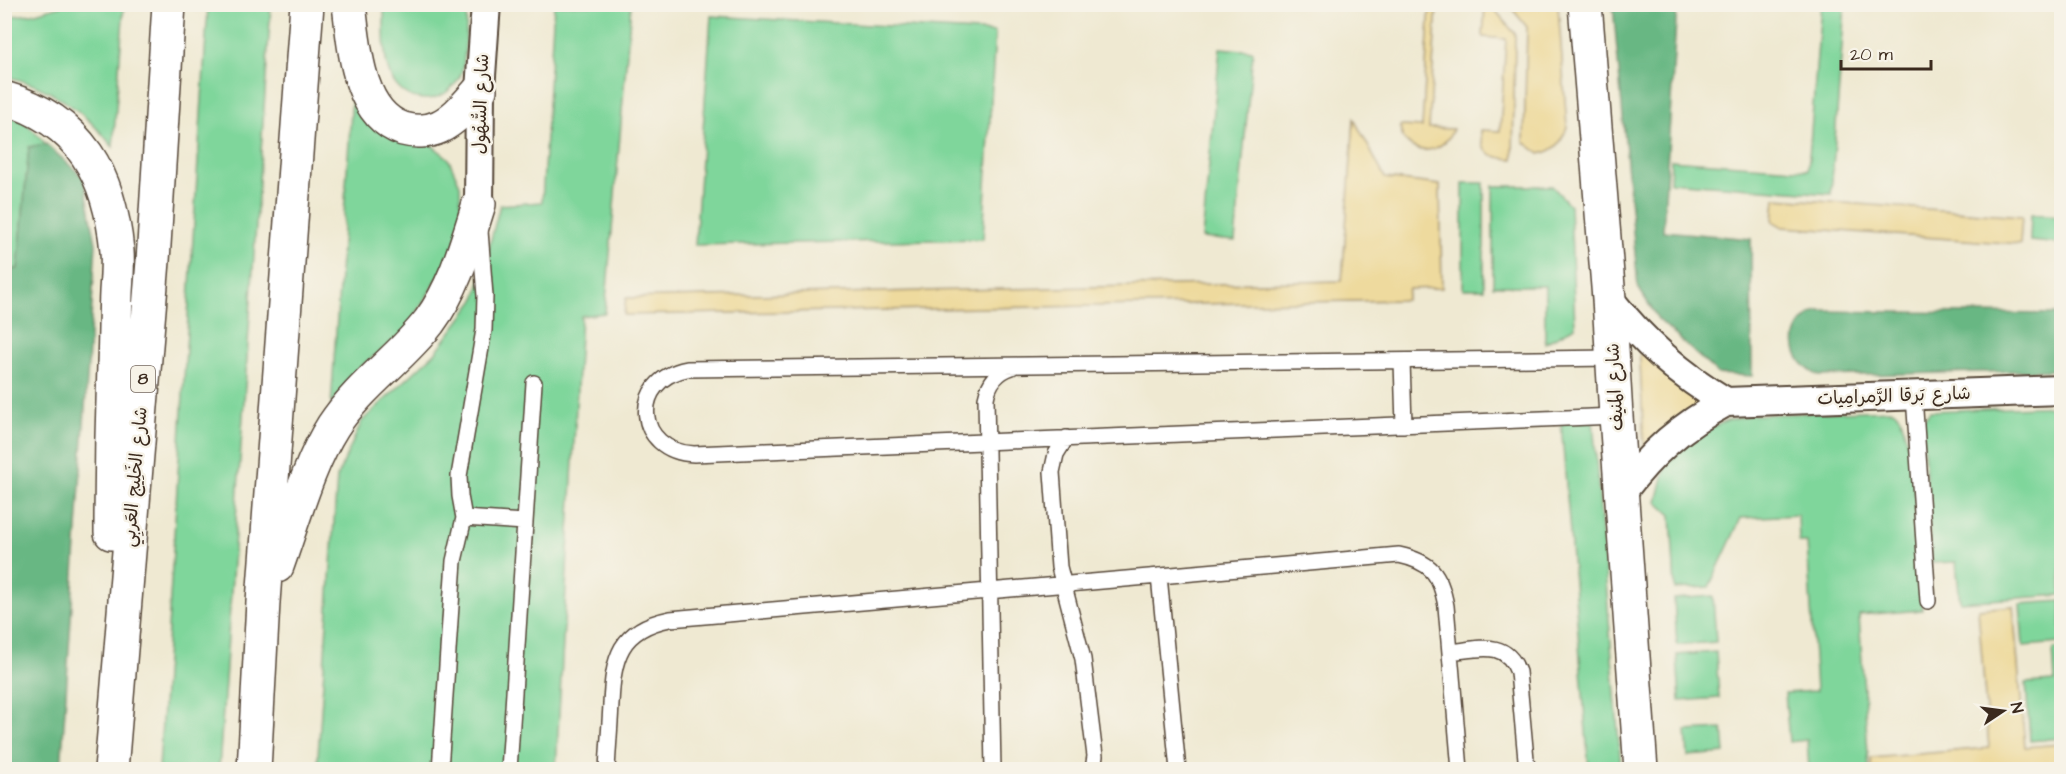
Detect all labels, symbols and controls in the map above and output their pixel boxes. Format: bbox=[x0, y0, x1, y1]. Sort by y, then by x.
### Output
scale bar bbox=[1841, 33, 1931, 71]
text: 20 m bbox=[1850, 42, 1893, 67]
street label: شارع السُّهُول bbox=[467, 53, 495, 155]
street label: شارع المنيف bbox=[1600, 343, 1630, 431]
road number: 8 bbox=[131, 366, 155, 392]
street label: شارع بَرقا الرَّمرامِيات bbox=[1817, 381, 1971, 411]
street label: شارع الخَلِيج العَربِي bbox=[116, 406, 157, 548]
north arrow bbox=[1973, 681, 2033, 741]
text: N bbox=[2005, 700, 2028, 715]

